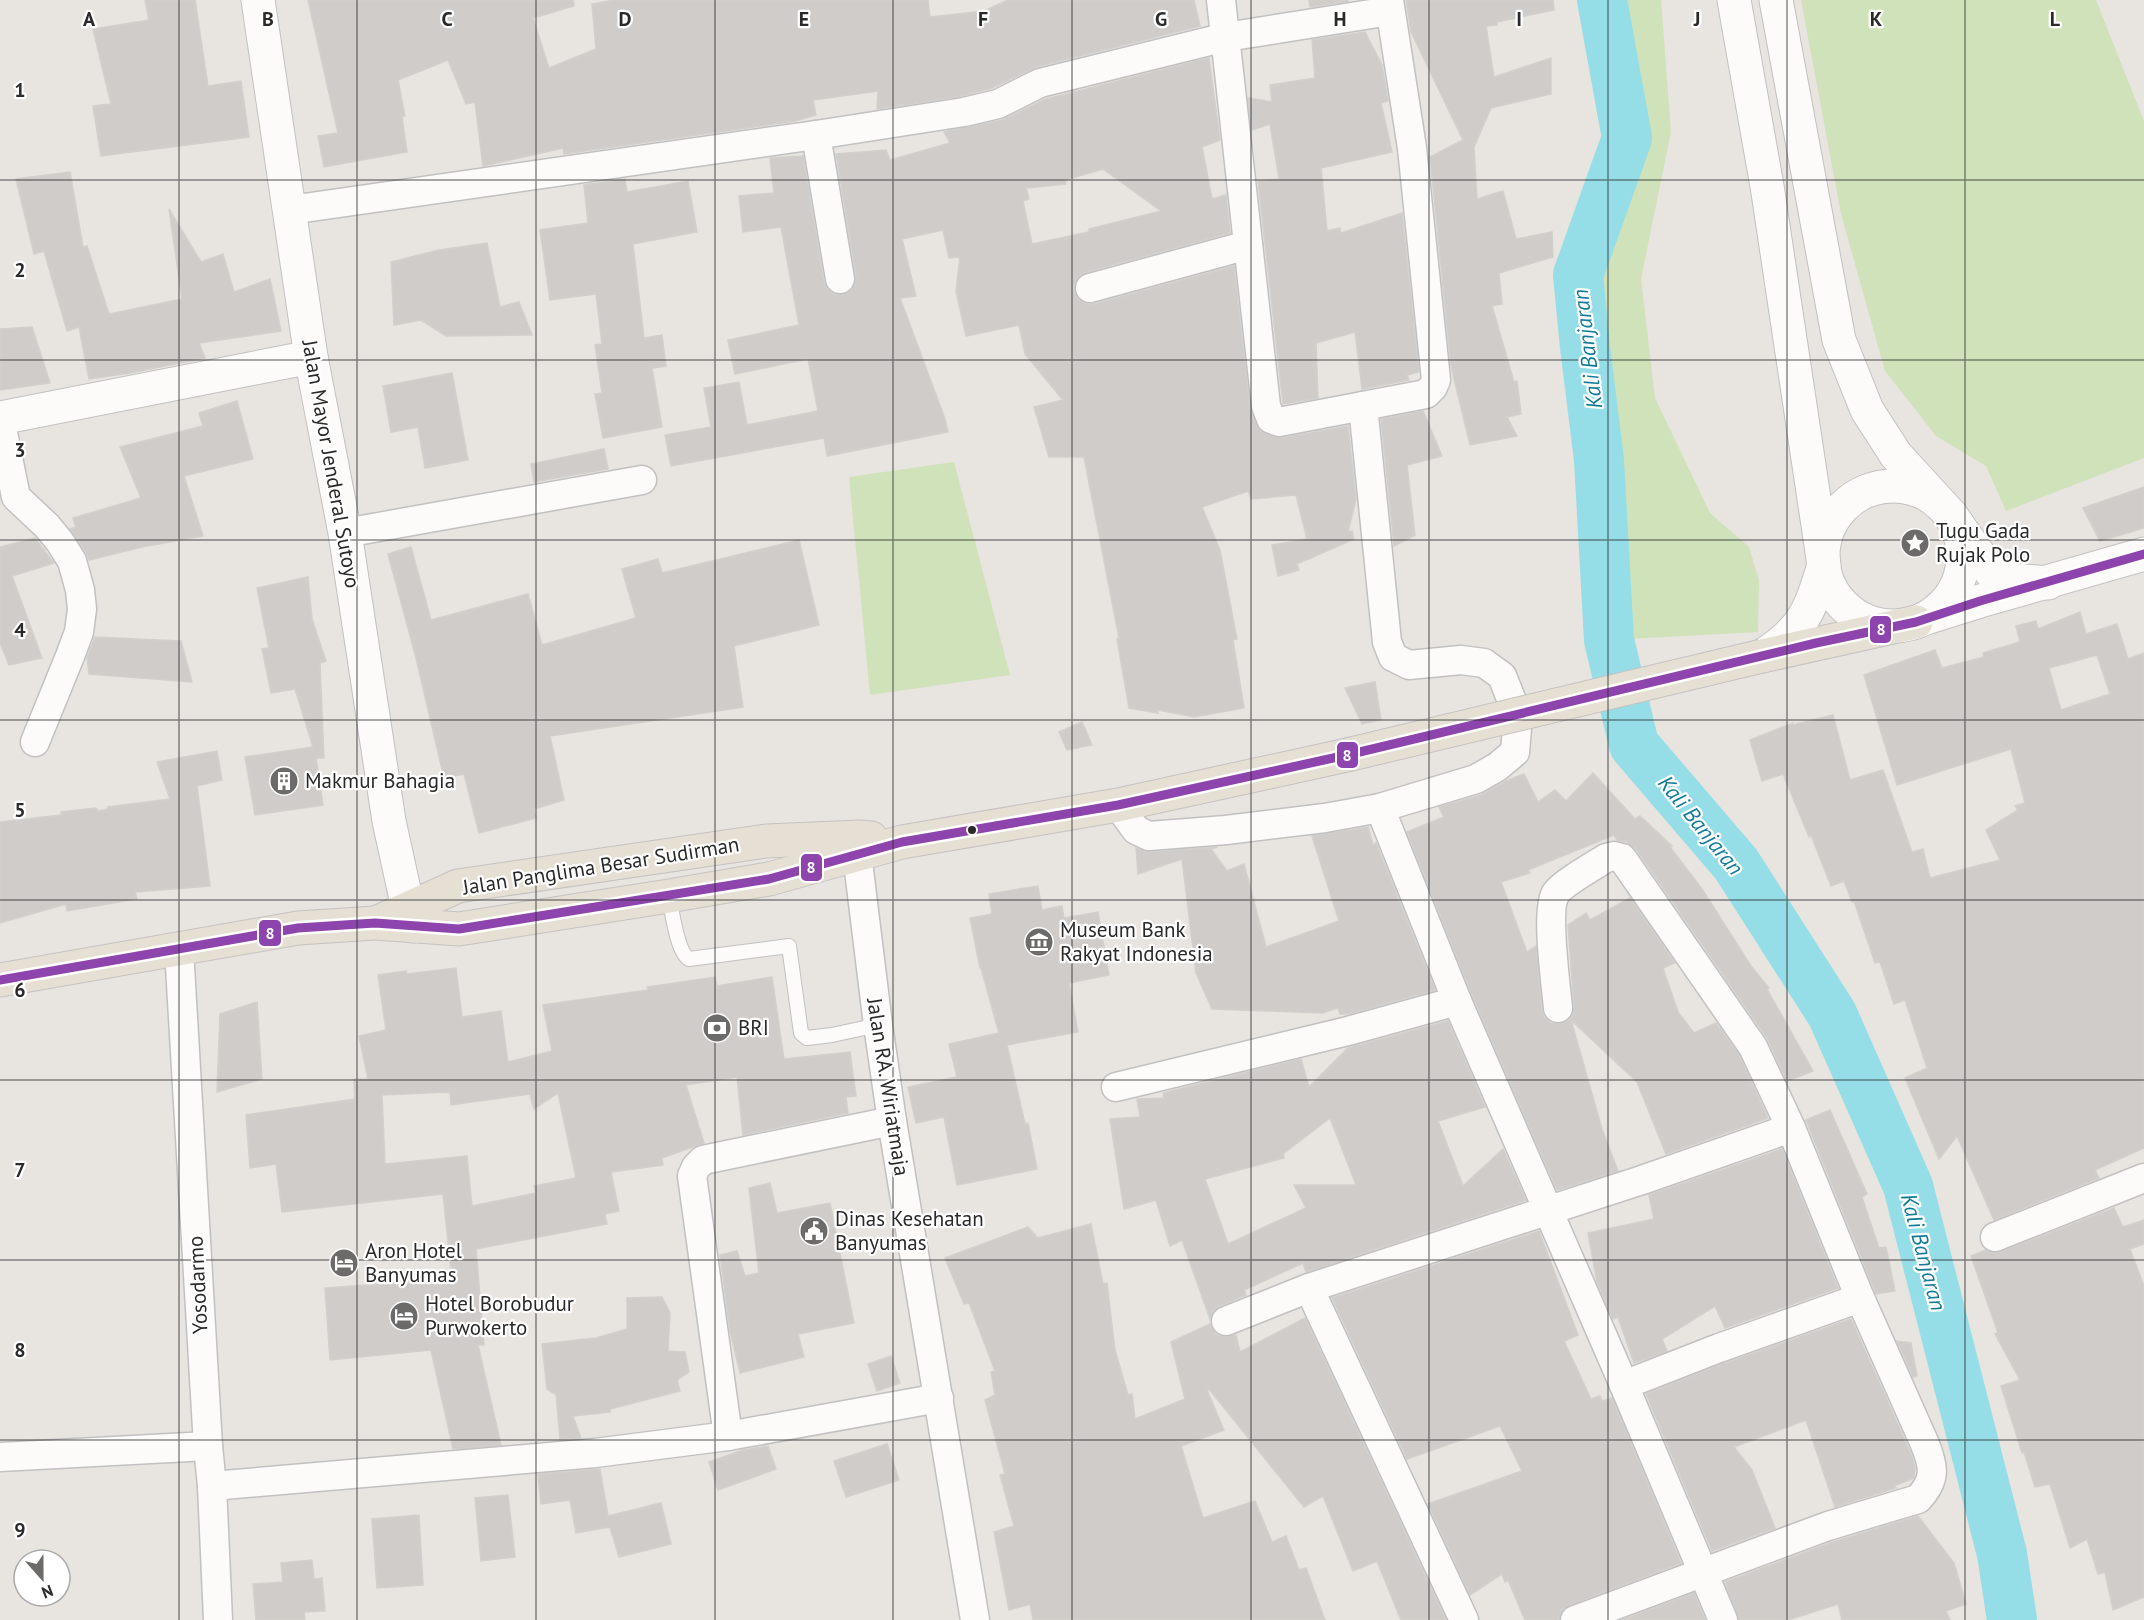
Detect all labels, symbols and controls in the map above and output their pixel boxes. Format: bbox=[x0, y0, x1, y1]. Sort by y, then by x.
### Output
text: A bbox=[83, 6, 96, 32]
text: B bbox=[262, 6, 274, 32]
text: C bbox=[441, 6, 453, 32]
text: D bbox=[619, 6, 632, 32]
text: E bbox=[799, 6, 809, 32]
text: F bbox=[978, 6, 988, 32]
text: G bbox=[1155, 6, 1167, 32]
text: H bbox=[1333, 6, 1347, 32]
text: I bbox=[1516, 6, 1522, 32]
text: J bbox=[1693, 6, 1700, 32]
text: K bbox=[1870, 6, 1883, 32]
text: L bbox=[2050, 6, 2061, 32]
text: 1 bbox=[14, 77, 26, 103]
text: 2 bbox=[14, 257, 26, 283]
water label: Kali Banjaran bbox=[1566, 288, 1608, 410]
street label: Jalan Mayor Jenderal Sutoyo bbox=[296, 337, 367, 590]
text: 3 bbox=[14, 437, 26, 463]
place label: Tugu Gada Rujak Polo bbox=[1936, 517, 2030, 568]
place icon: Tugu Gada Rujak Polo bbox=[1899, 527, 1931, 559]
line badge: 8 bbox=[1869, 615, 1892, 644]
text: 4 bbox=[14, 617, 26, 643]
text: 8 bbox=[1876, 619, 1886, 639]
line badge: 8 bbox=[1336, 741, 1359, 769]
text: 8 bbox=[1342, 745, 1352, 765]
building icon: Makmur Bahagia bbox=[268, 765, 300, 797]
place label: Makmur Bahagia bbox=[305, 767, 455, 794]
water label: Kali Banjaran bbox=[1652, 769, 1750, 881]
text: 5 bbox=[14, 797, 26, 823]
unlabelled marker bbox=[966, 824, 978, 836]
street label: Jalan Panglima Besar Sudirman bbox=[460, 830, 741, 901]
line badge: 8 bbox=[800, 853, 823, 882]
text: 8 bbox=[806, 857, 816, 877]
place label: Museum Bank Rakyat Indonesia bbox=[1060, 916, 1213, 967]
line badge: 8 bbox=[258, 919, 282, 947]
text: 8 bbox=[265, 923, 275, 943]
museum icon: Museum Bank Rakyat Indonesia bbox=[1023, 926, 1055, 958]
text: 6 bbox=[14, 977, 26, 1003]
street label: Jalan RA. Wiriatmaja bbox=[861, 995, 916, 1178]
bank icon: BRI bbox=[701, 1012, 733, 1044]
place label: BRI bbox=[738, 1014, 769, 1041]
text: 7 bbox=[14, 1157, 26, 1183]
water label: Kali Banjaran bbox=[1895, 1190, 1953, 1314]
place label: Dinas Kesehatan Banyumas bbox=[835, 1205, 984, 1256]
public building icon: Dinas Kesehatan Banyumas bbox=[798, 1215, 830, 1247]
street label: Yosodarmo bbox=[181, 1235, 214, 1335]
place label: Aron Hotel Banyumas bbox=[365, 1237, 462, 1288]
hotel icon: Aron Hotel Banyumas bbox=[328, 1247, 360, 1279]
place label: Hotel Borobudur Purwokerto bbox=[425, 1290, 574, 1341]
hotel icon: Hotel Borobudur Purwokerto bbox=[388, 1300, 420, 1332]
text: 8 bbox=[14, 1337, 26, 1363]
text: 9 bbox=[14, 1517, 26, 1543]
north arrow bbox=[12, 1548, 72, 1608]
text: N bbox=[39, 1581, 56, 1603]

